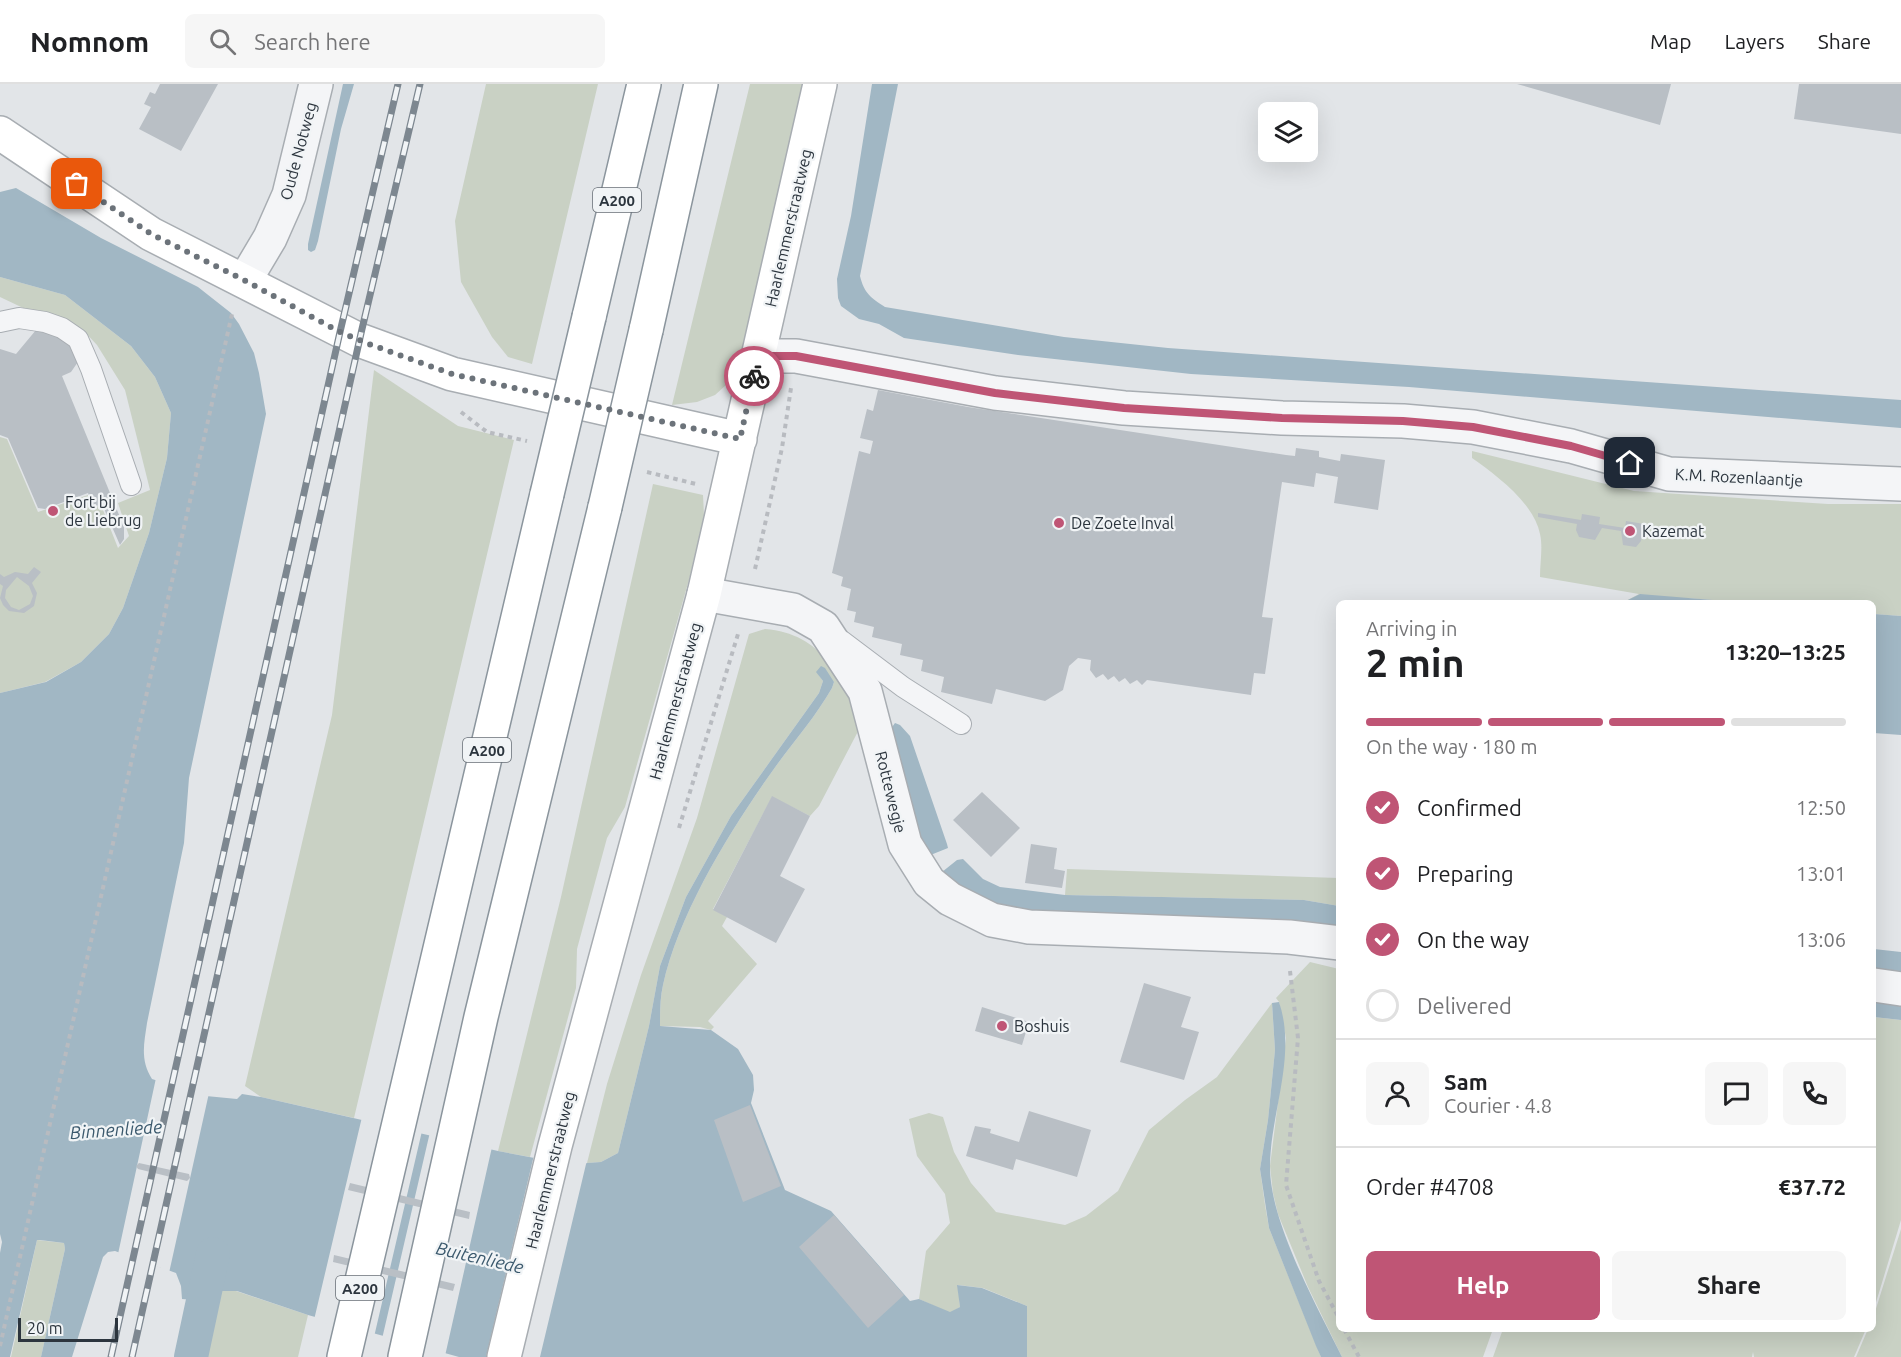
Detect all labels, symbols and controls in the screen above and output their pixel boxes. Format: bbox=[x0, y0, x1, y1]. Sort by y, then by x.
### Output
search box bbox=[185, 14, 605, 68]
icon: search bbox=[206, 25, 239, 58]
text: Nomnom bbox=[30, 26, 149, 57]
text: Search here bbox=[254, 29, 371, 54]
text: Map bbox=[1650, 29, 1691, 53]
text: Layers bbox=[1724, 29, 1785, 53]
text: Share bbox=[1818, 29, 1871, 53]
street label: Oude Notweg bbox=[276, 100, 320, 202]
map controls bbox=[1258, 102, 1318, 162]
button: layers bbox=[1258, 102, 1318, 162]
street label: Haarlemmerstraatweg bbox=[761, 147, 815, 309]
pin bbox=[51, 158, 102, 209]
icon: bag bbox=[60, 167, 93, 200]
road number: A200 bbox=[593, 188, 641, 212]
courier bbox=[724, 346, 784, 406]
icon: bike bbox=[738, 360, 771, 393]
pin bbox=[1604, 437, 1655, 488]
icon: home bbox=[1613, 446, 1646, 479]
street label: K.M. Rozenlaantje bbox=[1674, 465, 1804, 489]
place label: Fort bij de Liebrug bbox=[65, 493, 141, 529]
marker: Fort bij de Liebrug bbox=[46, 504, 60, 518]
place label: De Zoete Inval bbox=[1071, 514, 1174, 532]
marker: De Zoete Inval bbox=[1052, 516, 1066, 530]
place label: Kazemat bbox=[1642, 522, 1705, 540]
marker: Kazemat bbox=[1623, 524, 1637, 538]
text: Arriving in bbox=[1366, 617, 1457, 640]
street label: Haarlemmerstraatweg bbox=[645, 621, 705, 781]
text: 13:20–13:25 bbox=[1725, 639, 1846, 664]
text: 2 min bbox=[1366, 641, 1465, 684]
text: On the way · 180 m bbox=[1366, 735, 1538, 758]
road number: A200 bbox=[463, 738, 511, 762]
street label: Rottewegje bbox=[872, 749, 910, 835]
icon: check bbox=[1366, 791, 1399, 824]
text: Confirmed bbox=[1417, 795, 1522, 820]
text: 12:50 bbox=[1796, 796, 1846, 819]
icon: check bbox=[1366, 857, 1399, 890]
text: Preparing bbox=[1417, 861, 1514, 886]
text: 13:01 bbox=[1796, 862, 1846, 885]
icon: check bbox=[1366, 923, 1399, 956]
text: On the way bbox=[1417, 927, 1529, 952]
text: 13:06 bbox=[1796, 928, 1846, 951]
text: Delivered bbox=[1417, 993, 1512, 1018]
place label: Boshuis bbox=[1014, 1017, 1070, 1035]
marker: Boshuis bbox=[995, 1019, 1009, 1033]
button: person bbox=[1366, 1062, 1429, 1125]
button: chat bbox=[1705, 1062, 1768, 1125]
button: phone bbox=[1783, 1062, 1846, 1125]
text: Sam bbox=[1444, 1069, 1488, 1094]
street label: Haarlemmerstraatweg bbox=[522, 1089, 578, 1251]
text: Courier · 4.8 bbox=[1444, 1094, 1552, 1117]
water label: Binnenliede bbox=[69, 1116, 163, 1142]
text: Order #4708 bbox=[1366, 1174, 1494, 1199]
text: €37.72 bbox=[1779, 1174, 1846, 1199]
water label: Buitenliede bbox=[434, 1237, 526, 1277]
button: Help bbox=[1366, 1251, 1600, 1320]
button: Share bbox=[1612, 1251, 1846, 1320]
road number: A200 bbox=[336, 1276, 384, 1300]
scale bar bbox=[18, 1315, 118, 1342]
text: 20 m bbox=[27, 1319, 63, 1337]

